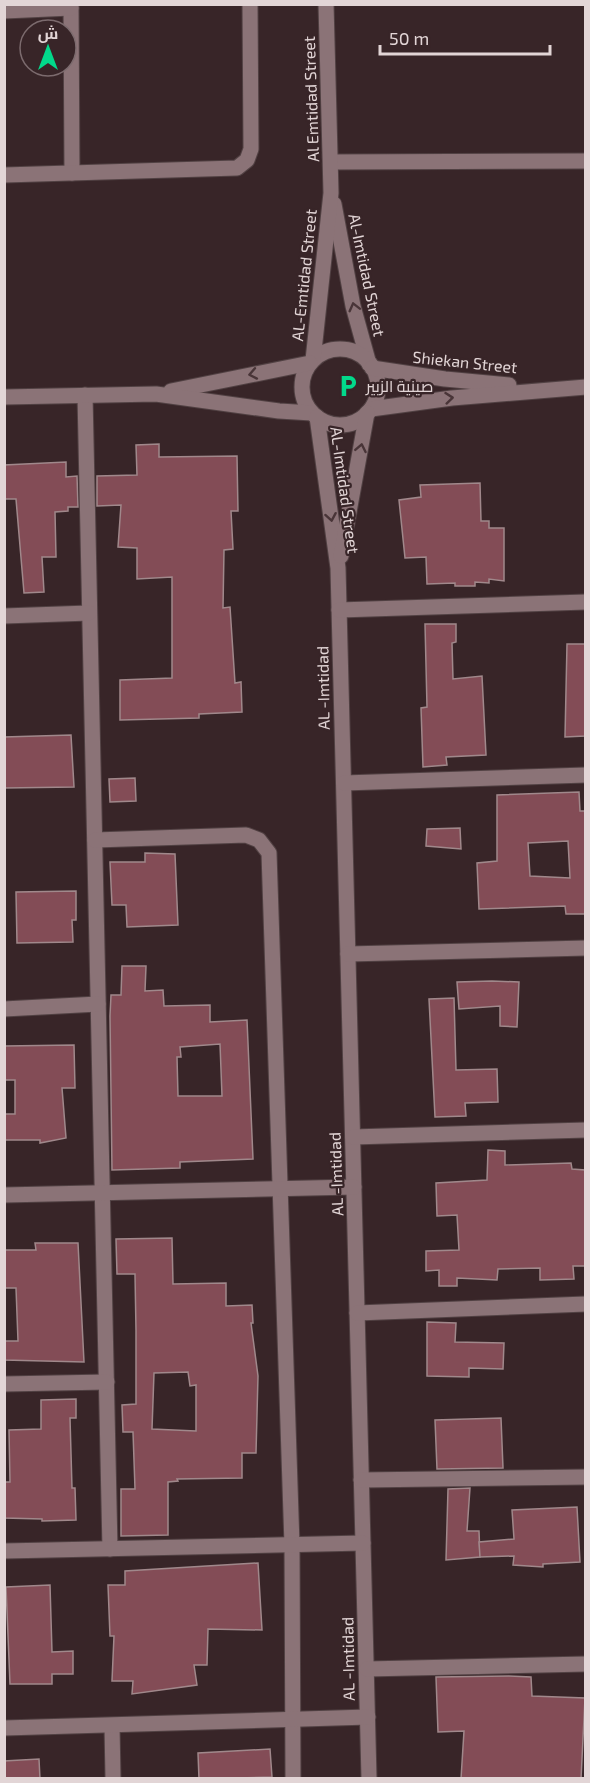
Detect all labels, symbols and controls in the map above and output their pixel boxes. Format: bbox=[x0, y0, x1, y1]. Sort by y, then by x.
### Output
north arrow bbox=[18, 18, 78, 78]
scale bar bbox=[380, 18, 550, 56]
text: ش bbox=[38, 23, 58, 43]
text: 50 m bbox=[389, 27, 429, 49]
street label: Al Emtidad Street bbox=[299, 36, 322, 162]
street label: AL-Emtidad Street bbox=[287, 208, 320, 342]
street label: Al-Imtidad Street bbox=[345, 212, 390, 338]
one-way arrow bbox=[348, 303, 361, 313]
street label: Shiekan Street bbox=[412, 347, 518, 376]
one-way arrow bbox=[248, 367, 258, 380]
parking icon: صينية الزبير bbox=[335, 373, 361, 399]
place label: صينية الزبير bbox=[365, 376, 433, 396]
one-way arrow bbox=[445, 392, 454, 405]
street label: AL-Imtidad Street bbox=[327, 425, 364, 555]
one-way arrow bbox=[354, 444, 367, 454]
one-way arrow bbox=[324, 511, 337, 521]
street label: AL -Imtidad bbox=[312, 646, 333, 730]
street label: AL -Imtidad bbox=[325, 1132, 346, 1216]
street label: AL -Imtidad bbox=[337, 1617, 358, 1701]

